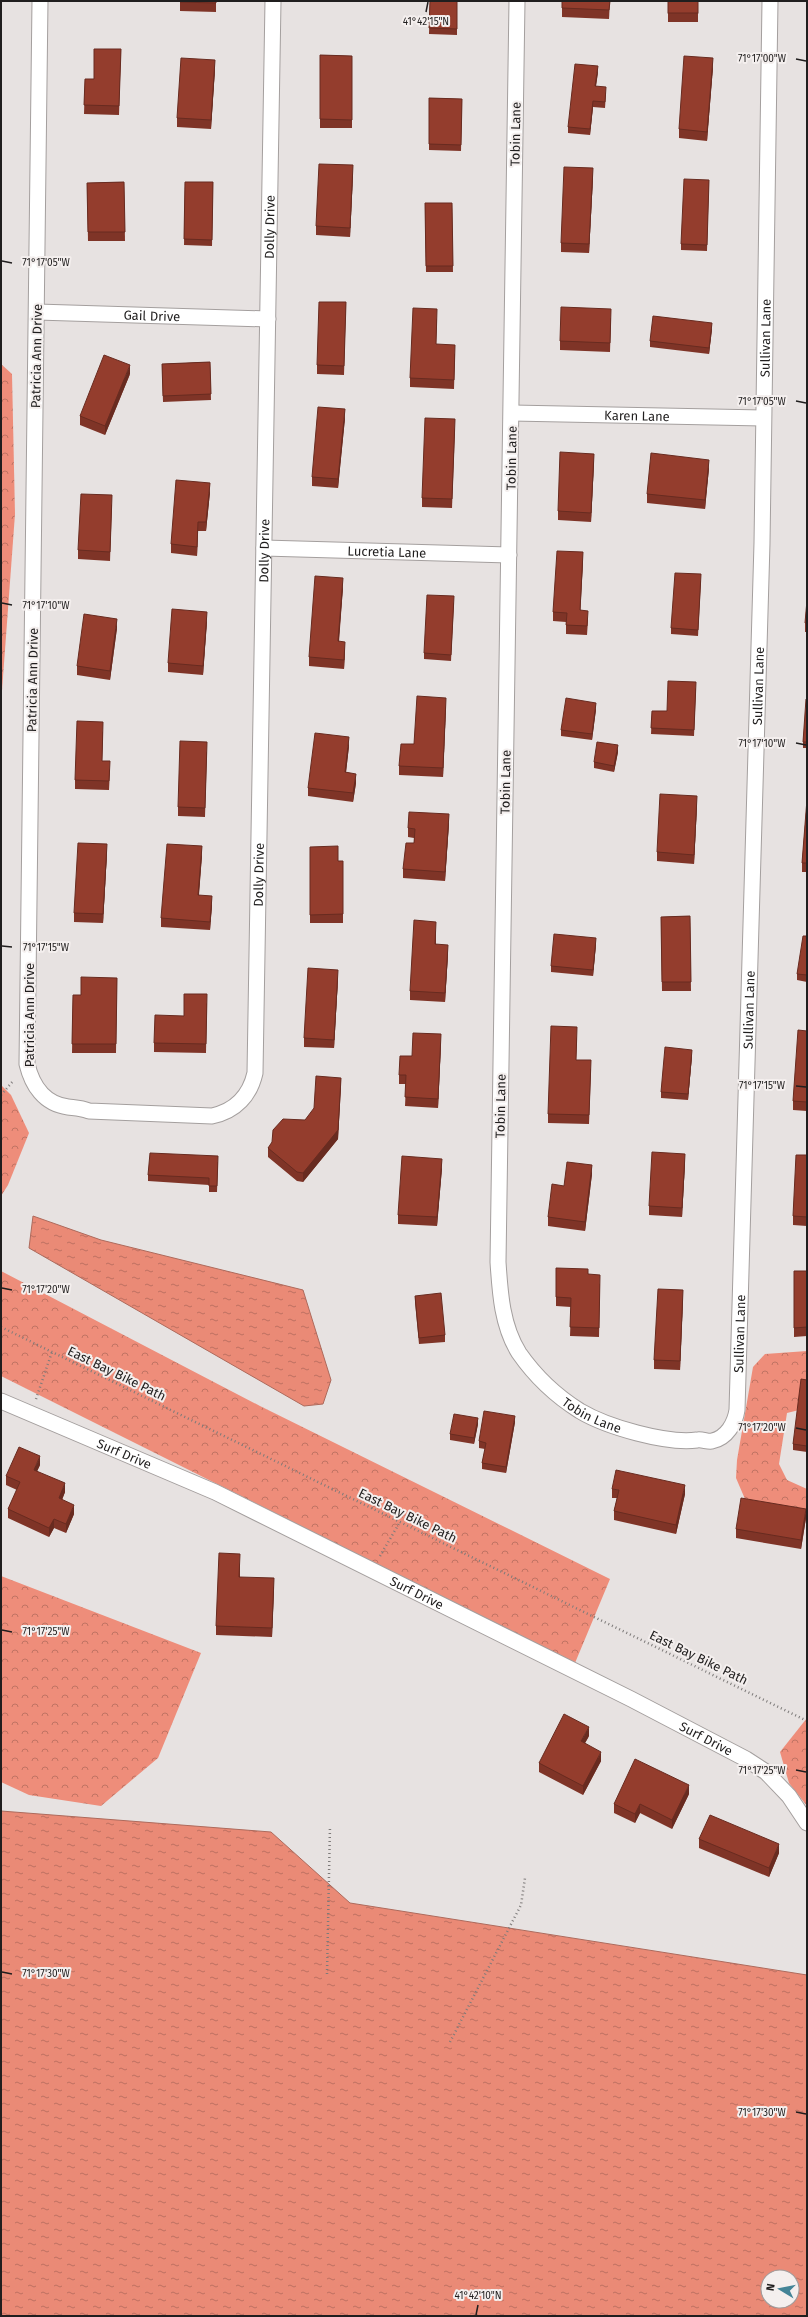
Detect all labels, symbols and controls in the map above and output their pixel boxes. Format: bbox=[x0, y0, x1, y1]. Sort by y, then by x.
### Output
text: 41°42'15"N bbox=[403, 16, 449, 28]
text: 71°17'00"W bbox=[738, 53, 787, 65]
street label: Tobin Lane bbox=[507, 102, 524, 166]
street label: Dolly Drive bbox=[262, 195, 278, 259]
text: 71°17'05"W bbox=[22, 257, 70, 269]
street label: Sullivan Lane bbox=[757, 299, 774, 377]
street label: Patricia Ann Drive bbox=[28, 304, 45, 408]
street label: Gail Drive bbox=[123, 308, 181, 324]
text: 71°17'05"W bbox=[738, 396, 786, 408]
street label: Karen Lane bbox=[604, 408, 670, 424]
street label: Tobin Lane bbox=[503, 426, 520, 490]
street label: Dolly Drive bbox=[256, 519, 272, 583]
street label: Lucretia Lane bbox=[347, 543, 427, 561]
text: 71°17'10"W bbox=[23, 600, 70, 612]
street label: Patricia Ann Drive bbox=[24, 628, 41, 732]
street label: Sullivan Lane bbox=[750, 646, 767, 725]
text: 71°17'10"W bbox=[739, 738, 786, 750]
street label: Tobin Lane bbox=[497, 750, 514, 814]
street label: Dolly Drive bbox=[251, 843, 267, 907]
text: 71°17'15"W bbox=[23, 942, 70, 954]
street label: Patricia Ann Drive bbox=[22, 963, 37, 1067]
street label: Sullivan Lane bbox=[740, 970, 758, 1049]
street label: Tobin Lane bbox=[492, 1074, 509, 1138]
text: 71°17'15"W bbox=[739, 1080, 786, 1092]
text: 71°17'20"W bbox=[22, 1284, 71, 1296]
street label: Sullivan Lane bbox=[731, 1294, 748, 1373]
street label: East Bay Bike Path bbox=[65, 1343, 168, 1404]
street label: Tobin Lane bbox=[559, 1394, 623, 1436]
text: 71°17'20"W bbox=[738, 1422, 787, 1434]
street label: Surf Drive bbox=[94, 1436, 154, 1472]
street label: East Bay Bike Path bbox=[356, 1485, 459, 1546]
street label: Surf Drive bbox=[387, 1573, 446, 1613]
text: 71°17'25"W bbox=[23, 1626, 70, 1638]
street label: East Bay Bike Path bbox=[647, 1627, 750, 1688]
street label: Surf Drive bbox=[677, 1719, 735, 1759]
text: 71°17'25"W bbox=[739, 1765, 786, 1777]
text: 71°17'30"W bbox=[22, 1968, 71, 1980]
text: 71°17'30"W bbox=[738, 2107, 787, 2119]
north arrow bbox=[760, 2269, 800, 2309]
text: N bbox=[764, 2283, 778, 2292]
text: 41°42'10"N bbox=[454, 2290, 502, 2302]

